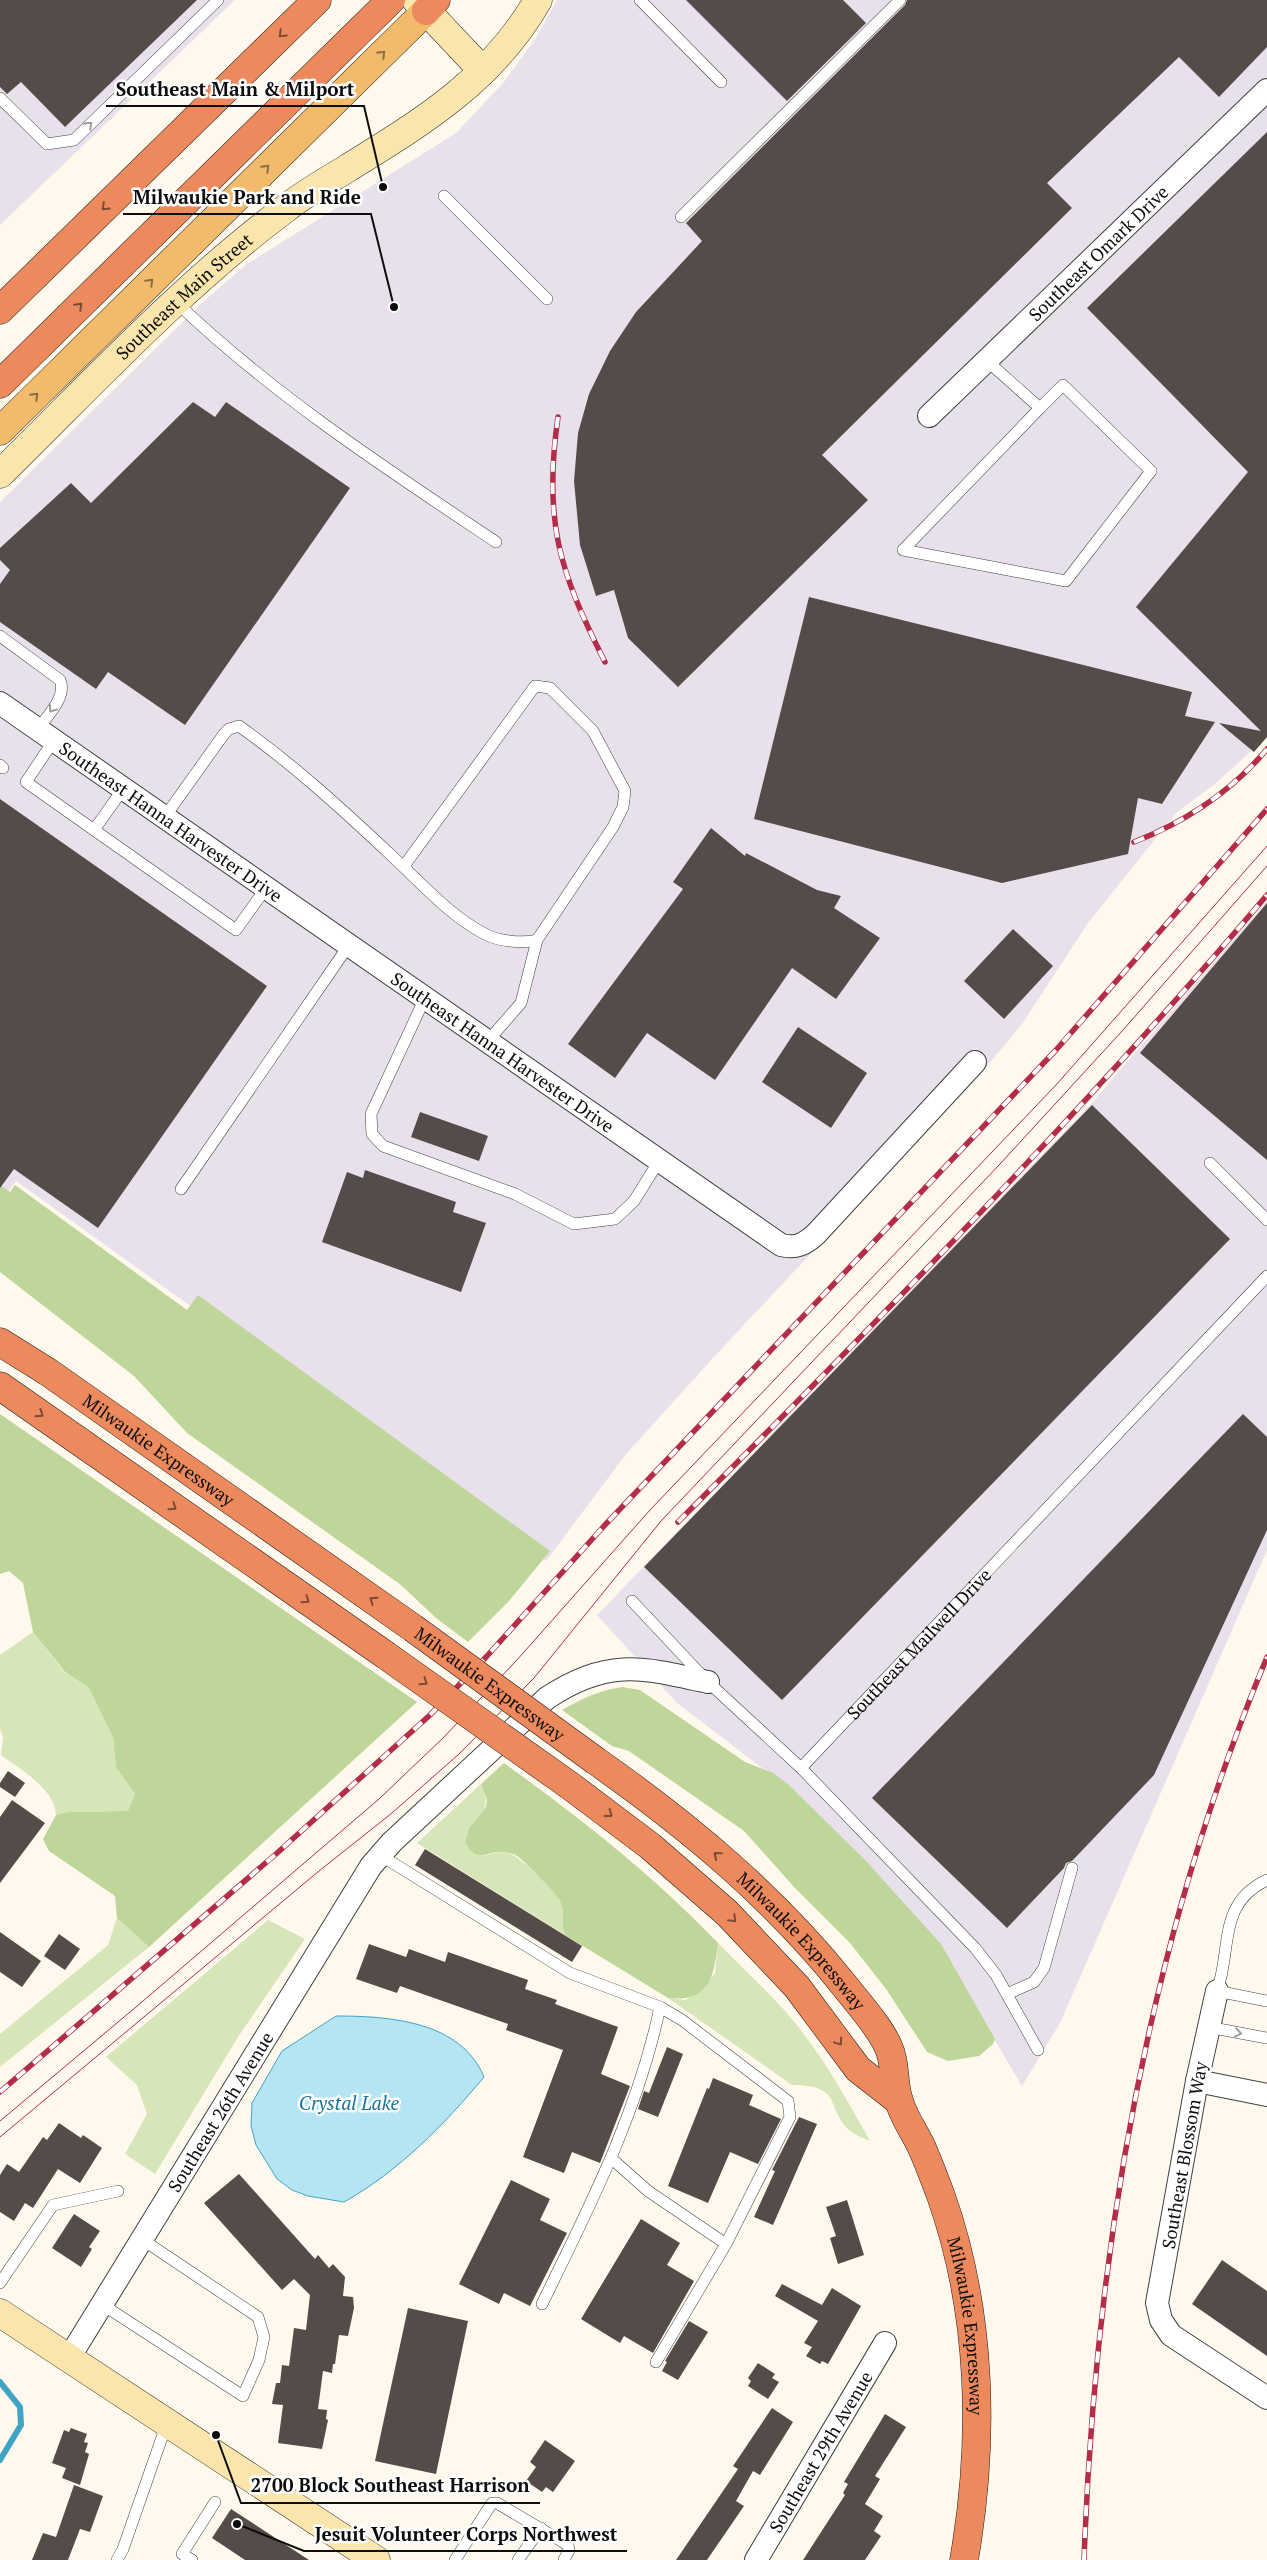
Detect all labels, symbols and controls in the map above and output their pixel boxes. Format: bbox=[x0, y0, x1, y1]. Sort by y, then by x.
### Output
one-way arrow bbox=[279, 28, 288, 37]
one-way arrow bbox=[376, 51, 385, 60]
callout: Southeast Main & Milport bbox=[106, 72, 364, 106]
text: Southeast Main & Milport bbox=[116, 76, 355, 101]
one-way arrow bbox=[83, 122, 92, 131]
one-way arrow bbox=[260, 165, 269, 174]
callout: Milwaukie Park and Ride bbox=[123, 180, 371, 214]
street label: Southeast Omark Drive bbox=[1023, 180, 1173, 326]
text: Milwaukie Park and Ride bbox=[133, 184, 361, 209]
one-way arrow bbox=[101, 202, 110, 211]
street label: Southeast Main Street bbox=[110, 227, 258, 365]
one-way arrow bbox=[145, 279, 154, 288]
one-way arrow bbox=[74, 302, 83, 311]
one-way arrow bbox=[29, 393, 38, 402]
one-way arrow bbox=[49, 703, 58, 713]
street label: Southeast Hanna Harvester Drive bbox=[55, 736, 287, 907]
street label: Southeast Hanna Harvester Drive bbox=[387, 966, 619, 1138]
street label: Milwaukie Expressway bbox=[78, 1388, 240, 1512]
one-way arrow bbox=[34, 1408, 44, 1417]
one-way arrow bbox=[167, 1501, 177, 1510]
street label: Southeast Mailwell Drive bbox=[841, 1563, 996, 1724]
one-way arrow bbox=[300, 1594, 310, 1603]
one-way arrow bbox=[369, 1597, 379, 1606]
street label: Milwaukie Expressway bbox=[410, 1621, 570, 1747]
one-way arrow bbox=[418, 1676, 427, 1685]
one-way arrow bbox=[603, 1808, 613, 1817]
one-way arrow bbox=[713, 1851, 722, 1860]
street label: Milwaukie Expressway bbox=[732, 1866, 872, 2016]
one-way arrow bbox=[727, 1913, 736, 1922]
street label: Southeast 26th Avenue bbox=[162, 2027, 278, 2196]
one-way arrow bbox=[1233, 2027, 1242, 2037]
one-way arrow bbox=[833, 2036, 842, 2045]
street label: Southeast Blossom Way bbox=[1156, 2059, 1212, 2251]
water label: Crystal Lake bbox=[299, 2090, 400, 2115]
street label: Milwaukie Expressway bbox=[942, 2234, 989, 2416]
street label: Southeast 29th Avenue bbox=[763, 2367, 878, 2537]
callout: 2700 Block Southeast Harrison bbox=[241, 2469, 540, 2503]
text: 2700 Block Southeast Harrison bbox=[251, 2472, 530, 2497]
callout: Jesuit Volunteer Corps Northwest bbox=[304, 2517, 627, 2551]
text: Jesuit Volunteer Corps Northwest bbox=[315, 2521, 618, 2546]

